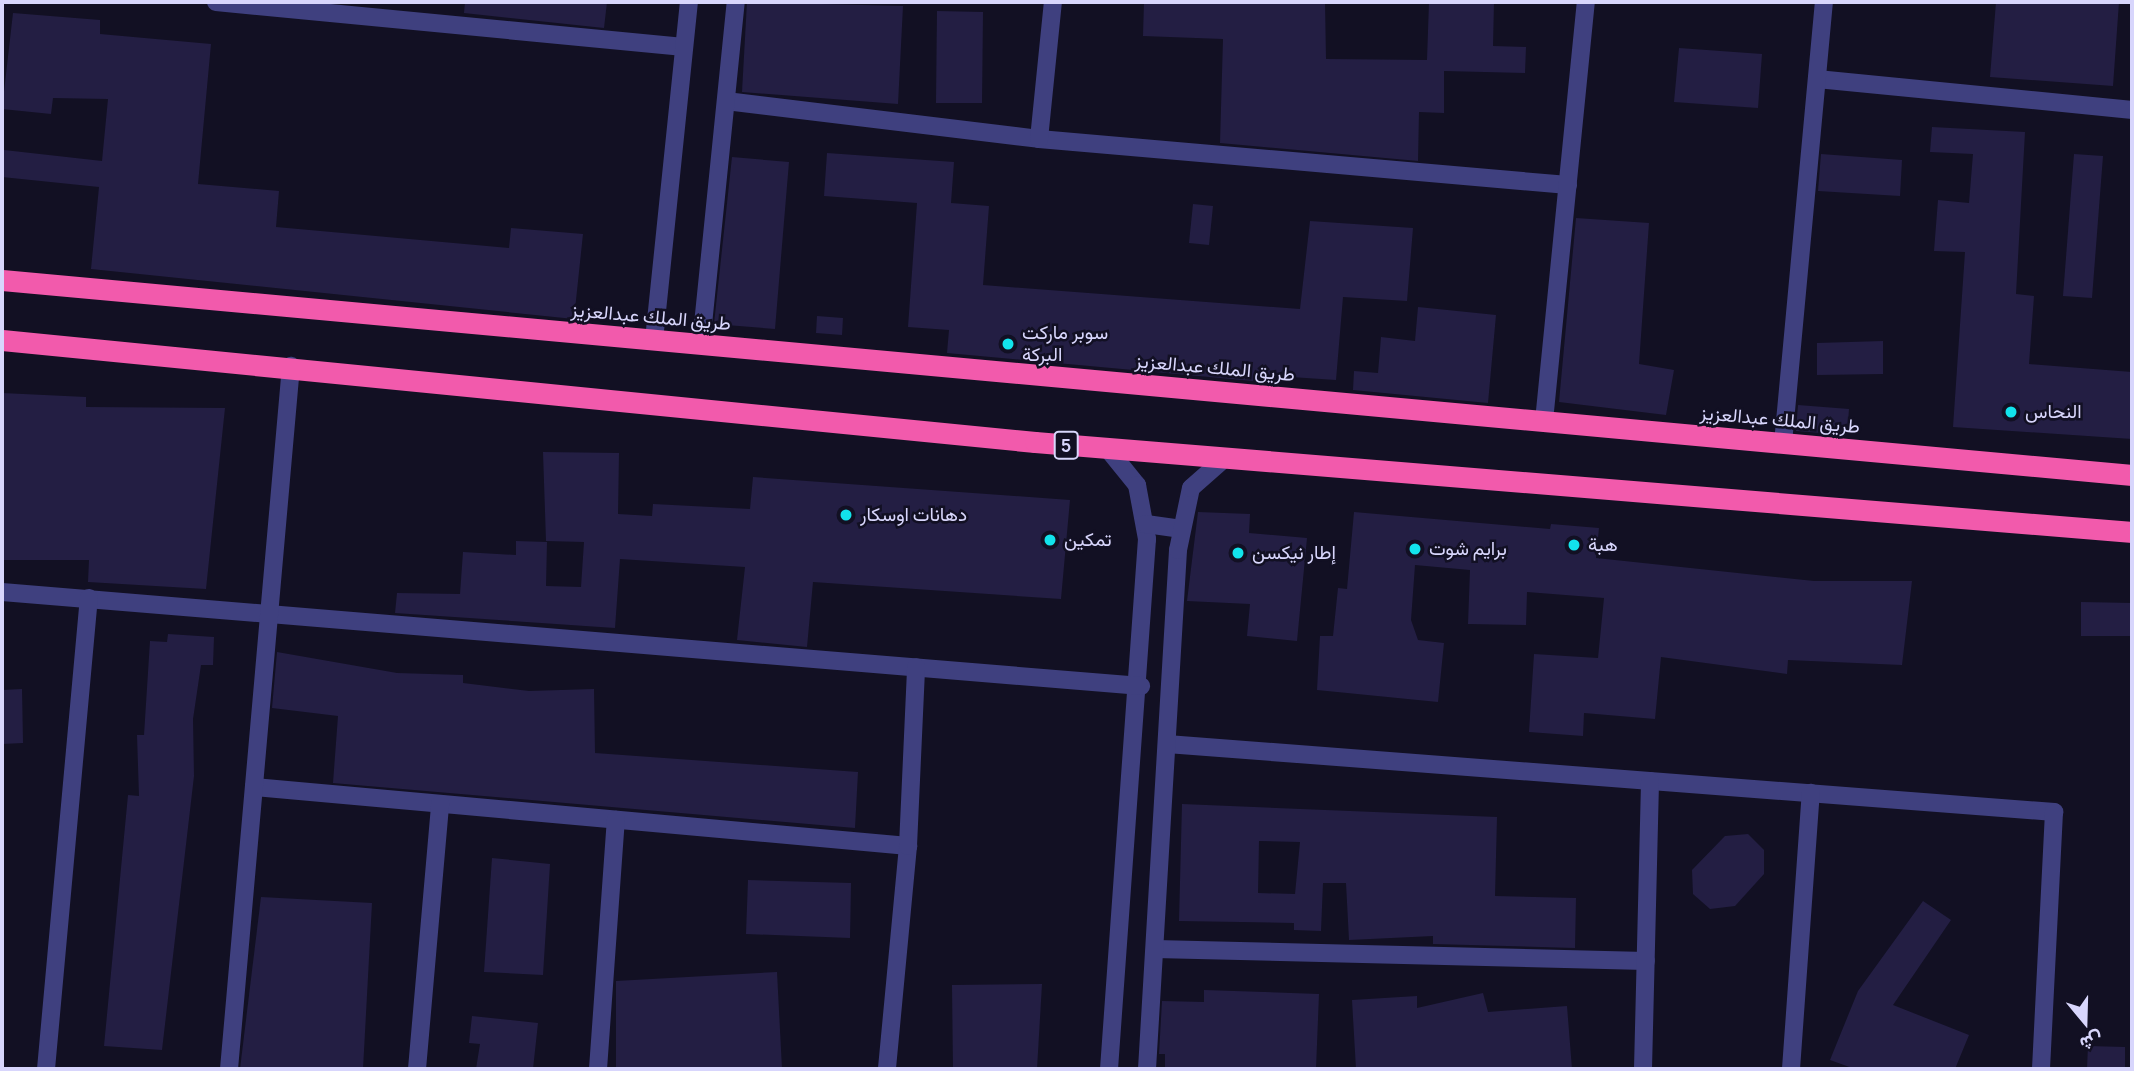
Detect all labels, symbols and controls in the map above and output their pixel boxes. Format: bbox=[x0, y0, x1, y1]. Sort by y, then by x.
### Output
street label: طريق الملك عبدالعزيز bbox=[570, 299, 732, 335]
place label: سوبر ماركت البركة bbox=[1022, 322, 1108, 366]
marker: سوبر ماركت البركة bbox=[1000, 336, 1016, 352]
street label: طريق الملك عبدالعزيز bbox=[1134, 350, 1296, 386]
place label: النحاس bbox=[2025, 401, 2082, 423]
street label: طريق الملك عبدالعزيز bbox=[1699, 402, 1861, 438]
marker: النحاس bbox=[2003, 404, 2019, 420]
road number: 5 bbox=[1052, 430, 1080, 460]
place label: دهانات اوسكار bbox=[860, 504, 967, 526]
marker: دهانات اوسكار bbox=[838, 507, 854, 523]
place label: تمكين bbox=[1064, 529, 1112, 551]
marker: تمكين bbox=[1042, 532, 1058, 548]
place label: هبة bbox=[1588, 534, 1618, 556]
marker: هبة bbox=[1566, 537, 1582, 553]
place label: برايم شوت bbox=[1429, 538, 1507, 560]
marker: برايم شوت bbox=[1407, 541, 1423, 557]
place label: إطار نيكسن bbox=[1252, 542, 1336, 564]
marker: إطار نيكسن bbox=[1230, 545, 1246, 561]
north arrow bbox=[2050, 987, 2120, 1057]
text: ش bbox=[2077, 1026, 2107, 1058]

